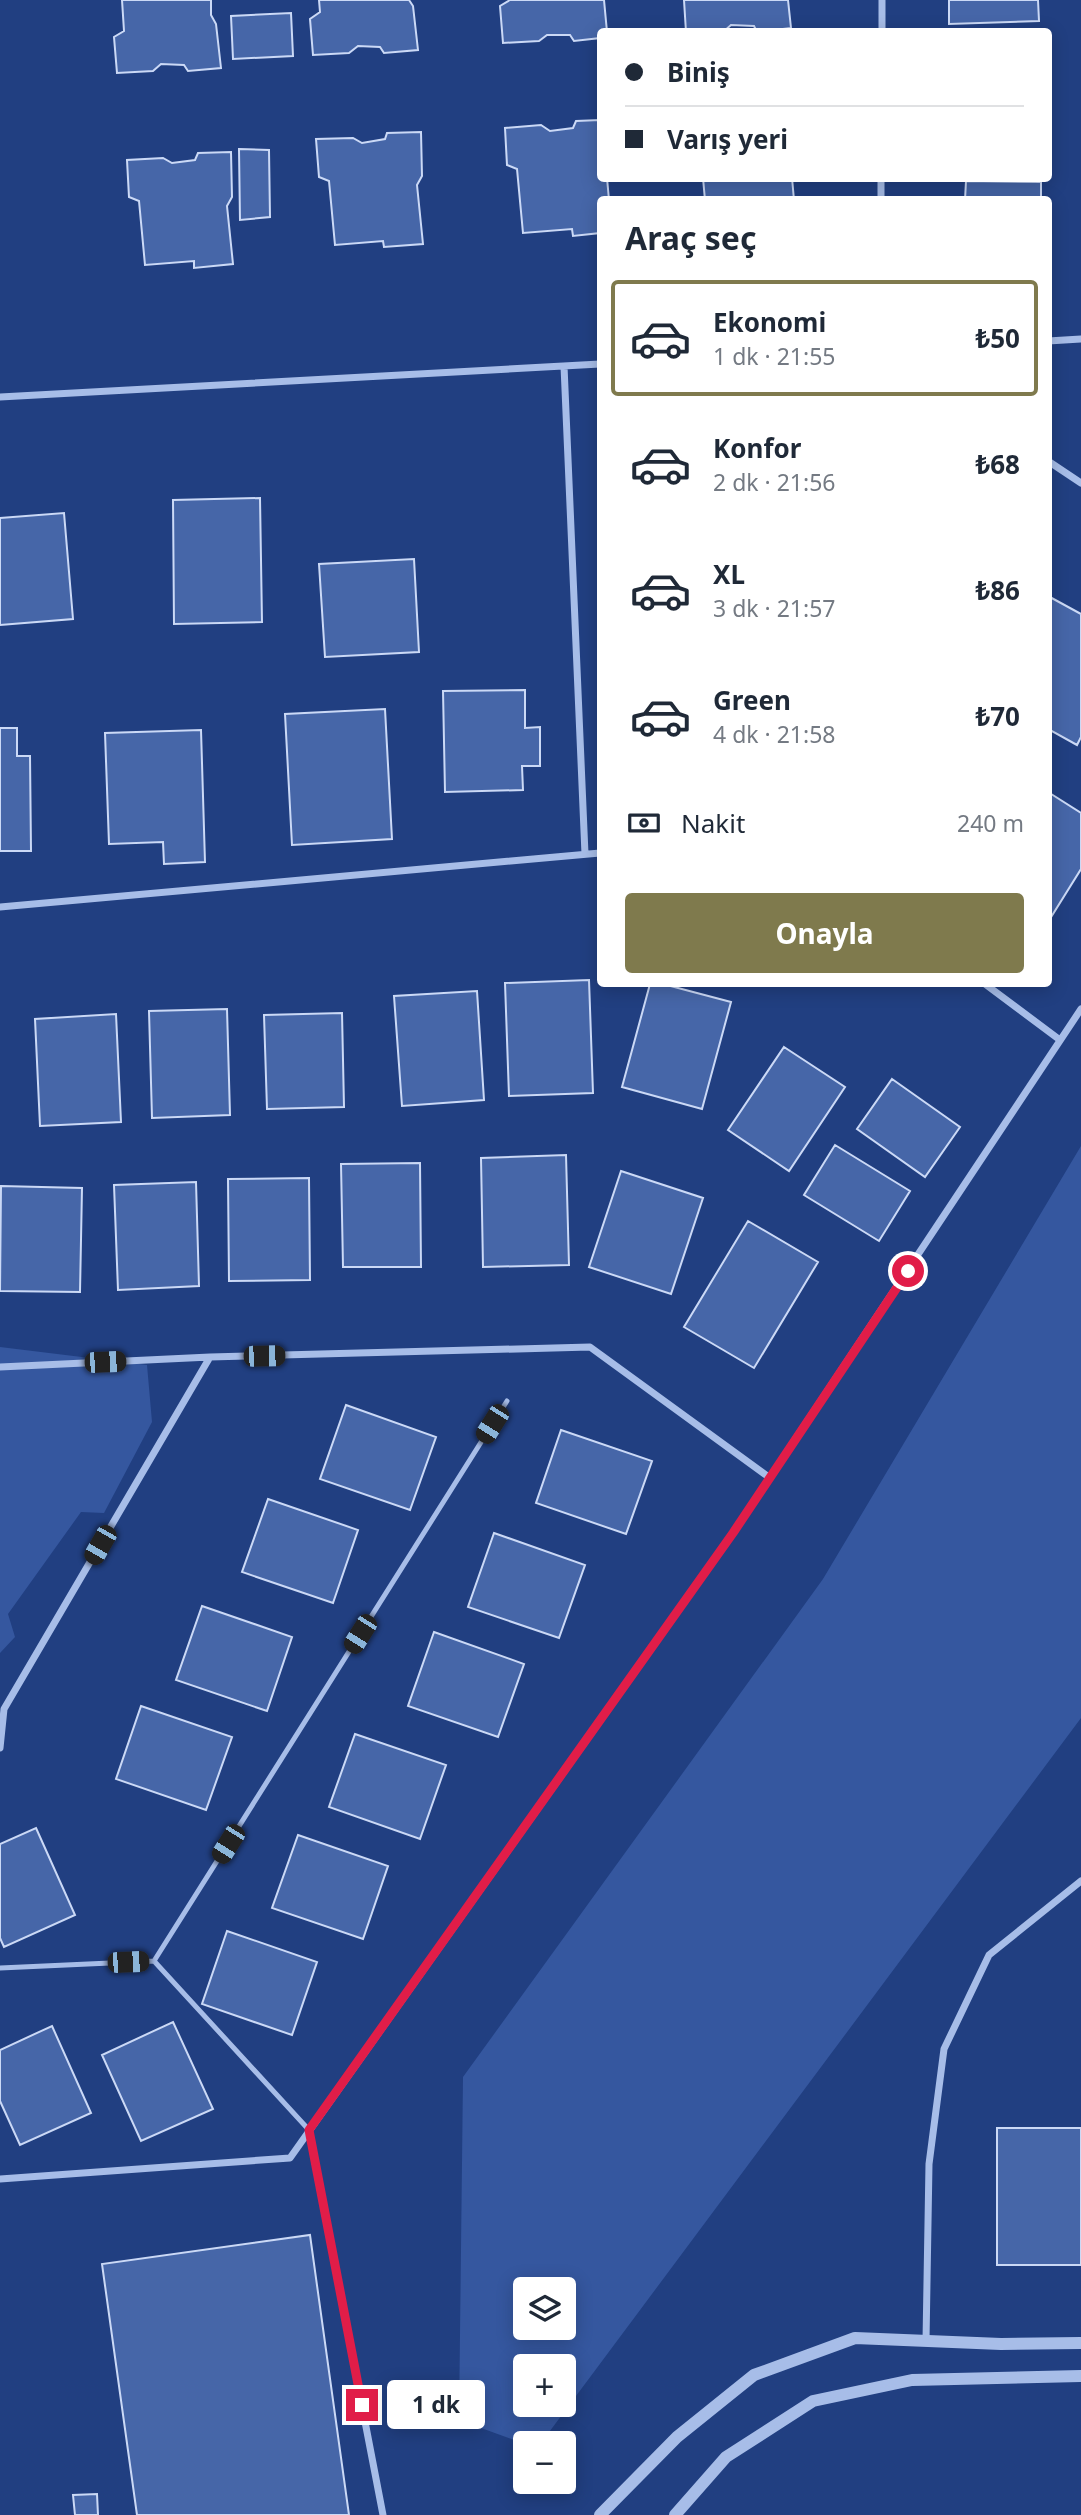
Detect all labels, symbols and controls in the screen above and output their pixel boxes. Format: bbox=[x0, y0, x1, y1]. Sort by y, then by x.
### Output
text: Biniş bbox=[667, 54, 730, 90]
text: Varış yeri bbox=[667, 121, 788, 157]
text: Araç seç bbox=[625, 216, 757, 259]
text: Ekonomi bbox=[713, 304, 826, 340]
icon: car bbox=[629, 307, 692, 370]
text: ₺50 bbox=[975, 320, 1020, 356]
text: 1 dk · 21:55 bbox=[713, 340, 835, 372]
text: Konfor bbox=[713, 430, 801, 466]
icon: car bbox=[629, 433, 692, 496]
text: ₺68 bbox=[975, 446, 1020, 482]
text: 2 dk · 21:56 bbox=[713, 466, 835, 498]
text: XL bbox=[713, 556, 745, 592]
icon: car bbox=[629, 559, 692, 622]
text: ₺86 bbox=[975, 572, 1020, 608]
text: 3 dk · 21:57 bbox=[713, 592, 835, 624]
text: Green bbox=[713, 682, 791, 718]
icon: car bbox=[629, 685, 692, 748]
text: ₺70 bbox=[975, 698, 1020, 734]
text: 4 dk · 21:58 bbox=[713, 718, 835, 750]
icon: cash bbox=[625, 804, 663, 842]
text: Nakit bbox=[681, 805, 745, 841]
text: 240 m bbox=[957, 807, 1024, 839]
button: Onayla bbox=[625, 893, 1024, 973]
route start bbox=[892, 1255, 924, 1287]
car bbox=[243, 1345, 286, 1367]
car bbox=[84, 1351, 127, 1373]
car bbox=[472, 1401, 513, 1447]
car bbox=[81, 1522, 120, 1568]
car bbox=[340, 1611, 381, 1657]
car bbox=[208, 1821, 249, 1867]
car bbox=[107, 1951, 150, 1973]
map controls bbox=[513, 2277, 576, 2494]
button: layers bbox=[513, 2277, 576, 2340]
button: + bbox=[513, 2354, 576, 2417]
callout: 1 dk bbox=[386, 2380, 485, 2430]
text: 1 dk bbox=[412, 2388, 460, 2420]
route end bbox=[346, 2389, 378, 2421]
button: − bbox=[513, 2431, 576, 2494]

